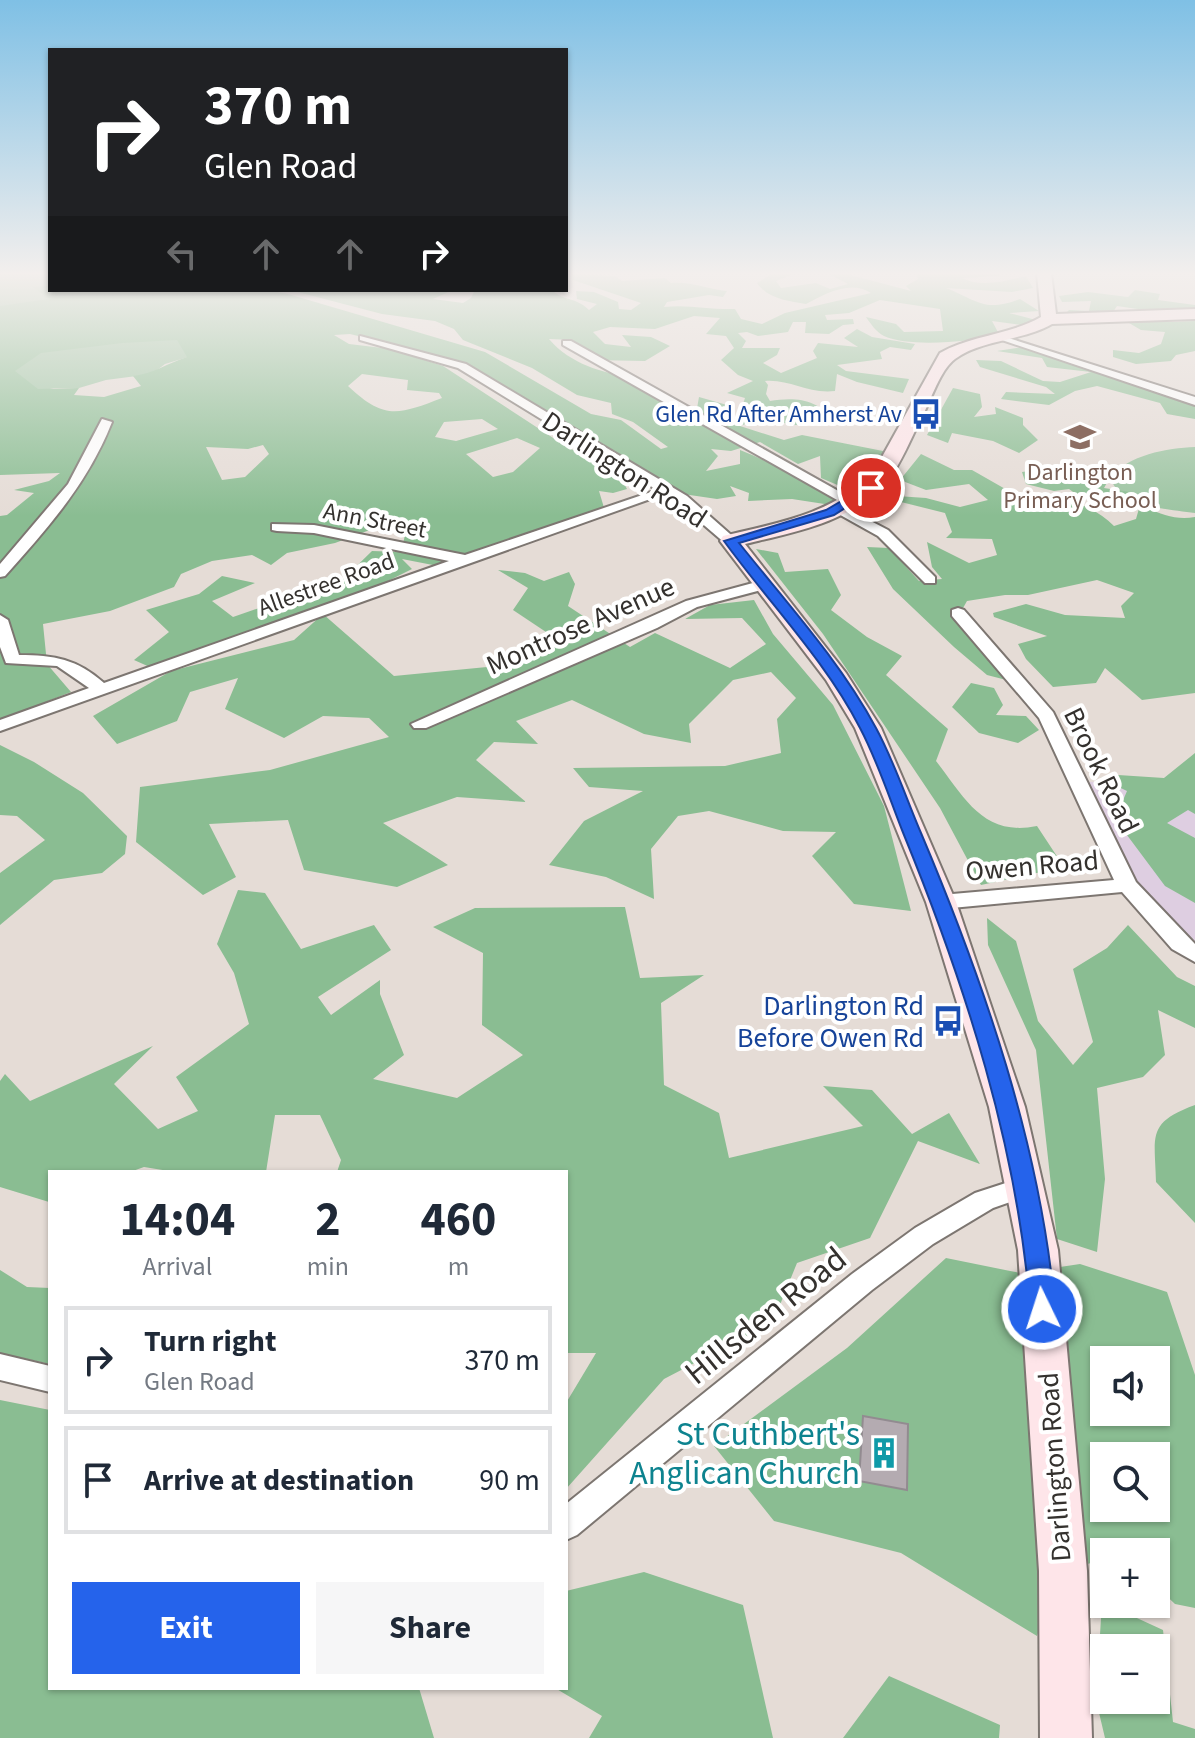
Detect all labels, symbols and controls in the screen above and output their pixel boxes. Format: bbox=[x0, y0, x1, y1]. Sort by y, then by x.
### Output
text: 370 m bbox=[204, 67, 352, 146]
icon: right bbox=[72, 80, 176, 184]
text: Glen Road bbox=[204, 141, 357, 192]
icon: left bbox=[160, 232, 204, 276]
icon: ahead bbox=[244, 232, 288, 276]
icon: ahead bbox=[328, 232, 372, 276]
icon: right bbox=[412, 232, 456, 276]
place label: Glen Rd After Amherst Av bbox=[655, 397, 902, 432]
bus stop icon: Glen Rd After Amherst Av bbox=[909, 397, 943, 431]
street label: Darlington Road bbox=[534, 401, 715, 538]
school or university icon: Darlington Primary School bbox=[1063, 420, 1097, 454]
pin bbox=[837, 454, 905, 522]
place label: Darlington Primary School bbox=[1003, 455, 1157, 518]
icon: arrive bbox=[849, 466, 893, 510]
street label: Ann Street bbox=[320, 493, 429, 548]
street label: Allestree Road bbox=[253, 544, 399, 625]
street label: Montrose Avenue bbox=[480, 566, 681, 685]
street label: Brook Road bbox=[1053, 701, 1149, 840]
street label: Owen Road bbox=[964, 840, 1100, 892]
place label: Darlington Rd Before Owen Rd bbox=[737, 986, 924, 1058]
bus stop icon: Darlington Rd Before Owen Rd bbox=[931, 1004, 965, 1038]
text: 14:04 bbox=[119, 1186, 235, 1254]
text: 2 bbox=[315, 1186, 341, 1254]
text: 460 bbox=[420, 1186, 496, 1254]
street label: Hillsden Road bbox=[674, 1235, 858, 1397]
text: Arrival bbox=[142, 1248, 212, 1285]
text: min bbox=[307, 1248, 349, 1285]
text: m bbox=[448, 1248, 469, 1285]
position arrow bbox=[1000, 1267, 1084, 1351]
text: Turn right bbox=[144, 1320, 276, 1363]
icon: right bbox=[76, 1338, 120, 1382]
text: 370 m bbox=[464, 1339, 540, 1382]
map controls bbox=[1090, 1346, 1170, 1714]
button: sound bbox=[1090, 1346, 1170, 1426]
text: Glen Road bbox=[144, 1363, 255, 1400]
street label: Darlington Road bbox=[1028, 1371, 1082, 1563]
place label: St Cuthbert's Anglican Church bbox=[629, 1410, 860, 1498]
building icon: St Cuthbert's Anglican Church bbox=[867, 1436, 901, 1470]
button: search bbox=[1090, 1442, 1170, 1522]
icon: arrive bbox=[76, 1458, 120, 1502]
text: Arrive at destination bbox=[144, 1459, 414, 1502]
text: 90 m bbox=[479, 1459, 540, 1502]
button: + bbox=[1090, 1538, 1170, 1618]
button: Exit bbox=[72, 1582, 300, 1674]
button: Share bbox=[316, 1582, 544, 1674]
button: − bbox=[1090, 1634, 1170, 1714]

